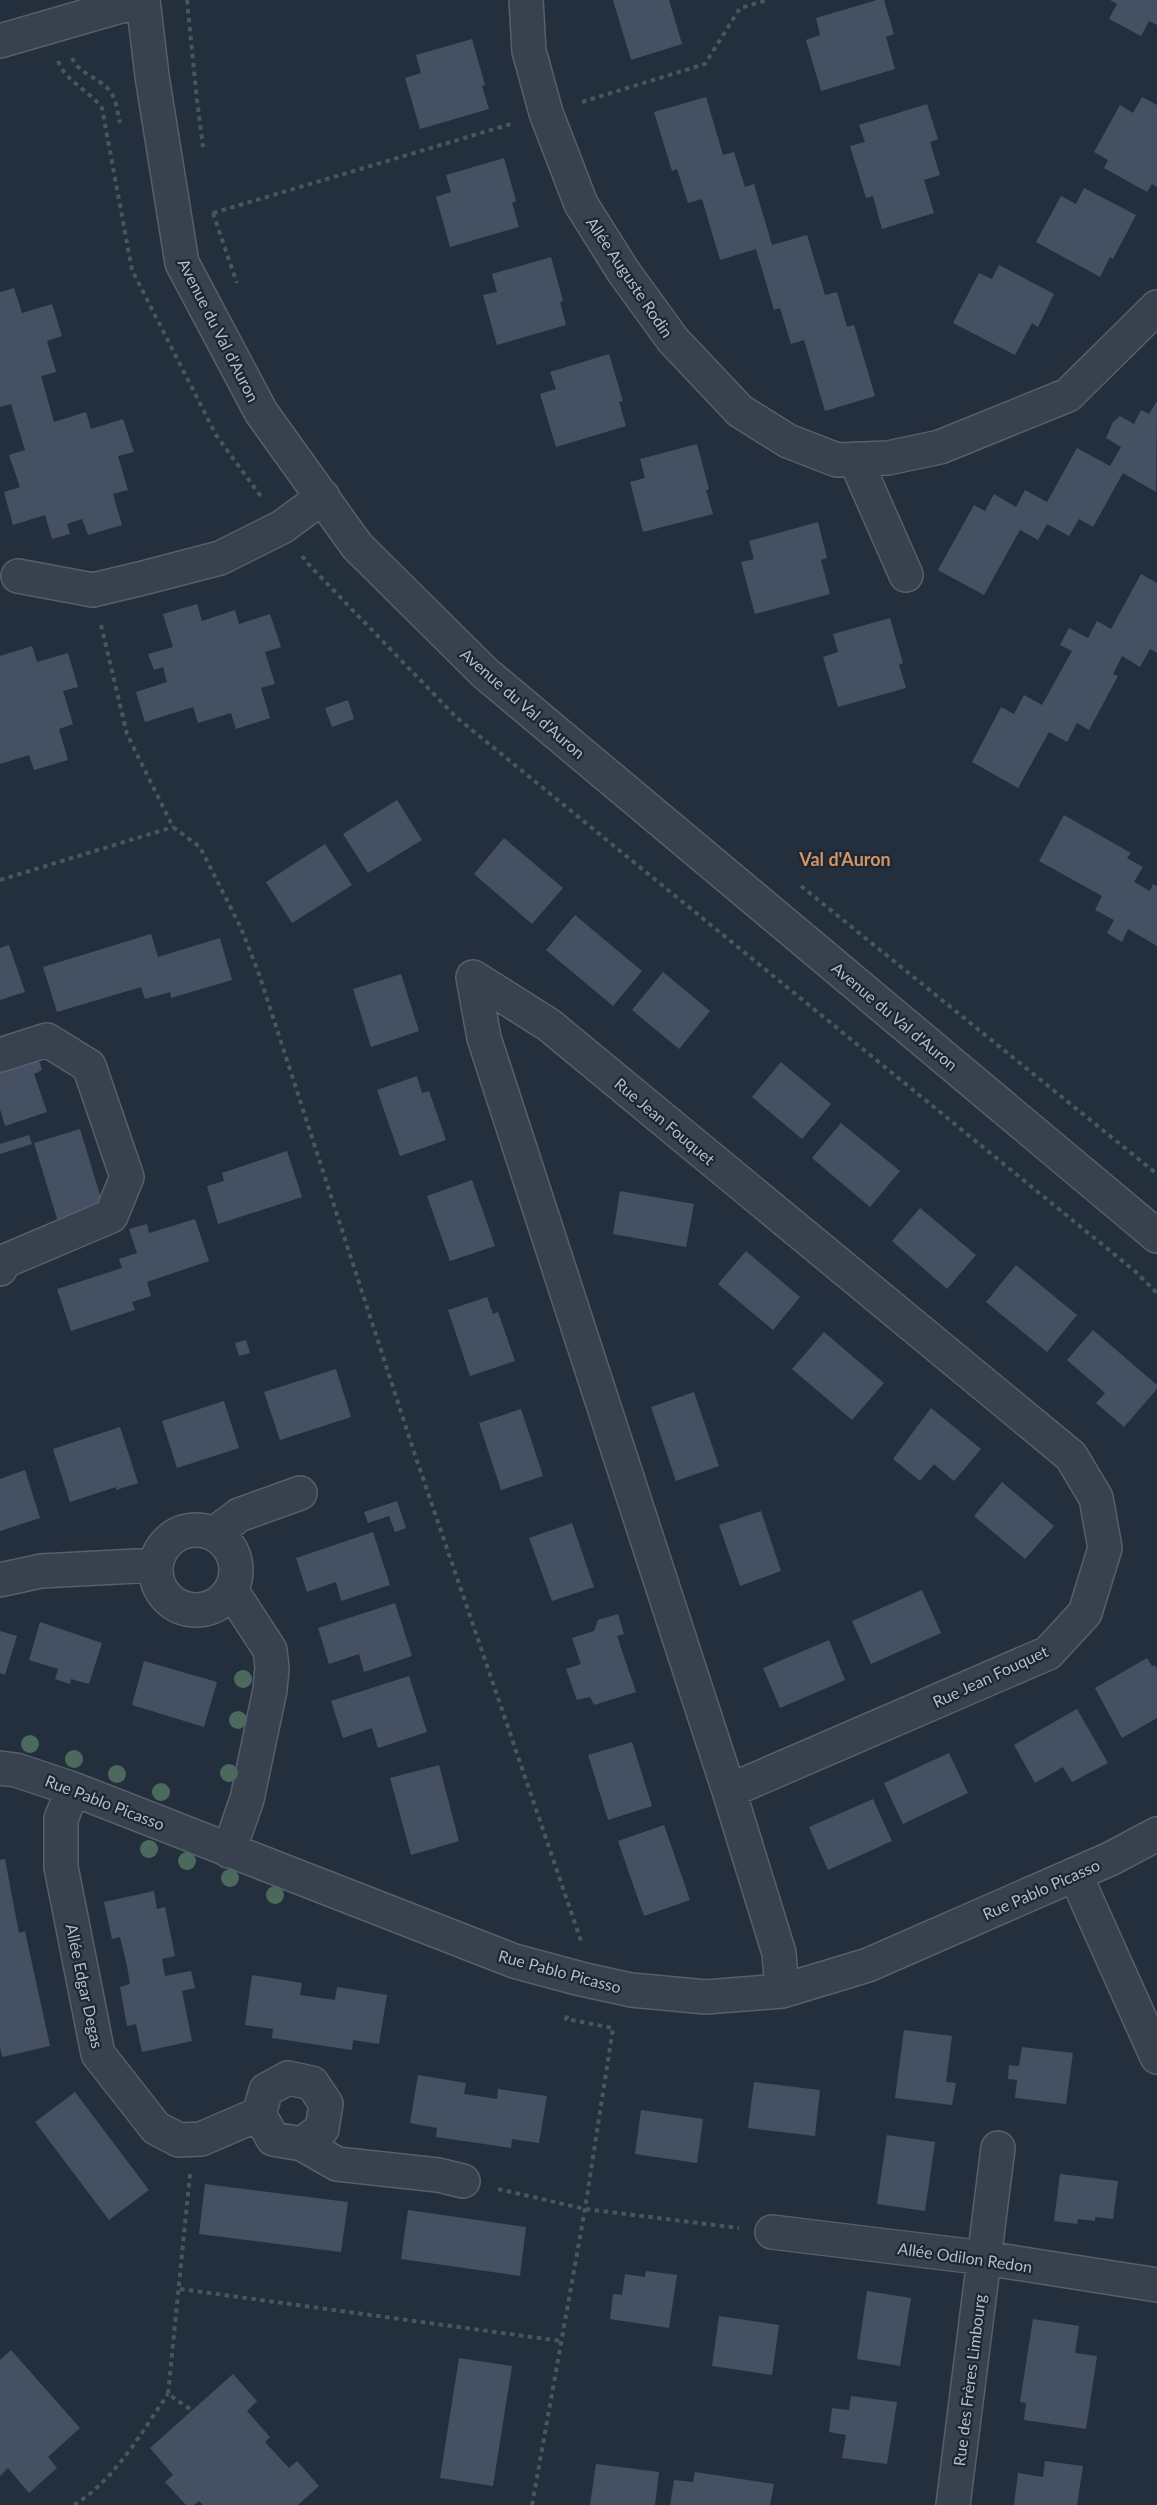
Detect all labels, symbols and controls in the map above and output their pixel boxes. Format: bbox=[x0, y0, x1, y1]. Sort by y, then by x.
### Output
street label: Allée Auguste Rodin bbox=[583, 213, 677, 341]
street label: Avenue du Val d'Auron bbox=[175, 255, 263, 405]
street label: Avenue du Val d'Auron bbox=[457, 644, 589, 762]
district label: Val d'Auron bbox=[798, 848, 891, 870]
street label: Avenue du Val d'Auron bbox=[828, 958, 962, 1074]
street label: Rue Jean Fouquet bbox=[611, 1074, 719, 1169]
street label: Rue Jean Fouquet bbox=[929, 1641, 1051, 1711]
street label: Rue Pablo Picasso bbox=[43, 1771, 167, 1833]
street label: Rue Pablo Picasso bbox=[979, 1855, 1103, 1923]
street label: Allée Edgar Degas bbox=[63, 1922, 107, 2050]
street label: Rue Pablo Picasso bbox=[497, 1945, 623, 1997]
street label: Allée Odilon Redon bbox=[897, 2238, 1033, 2276]
street label: Rue des Frères Limbourg bbox=[949, 2293, 989, 2467]

